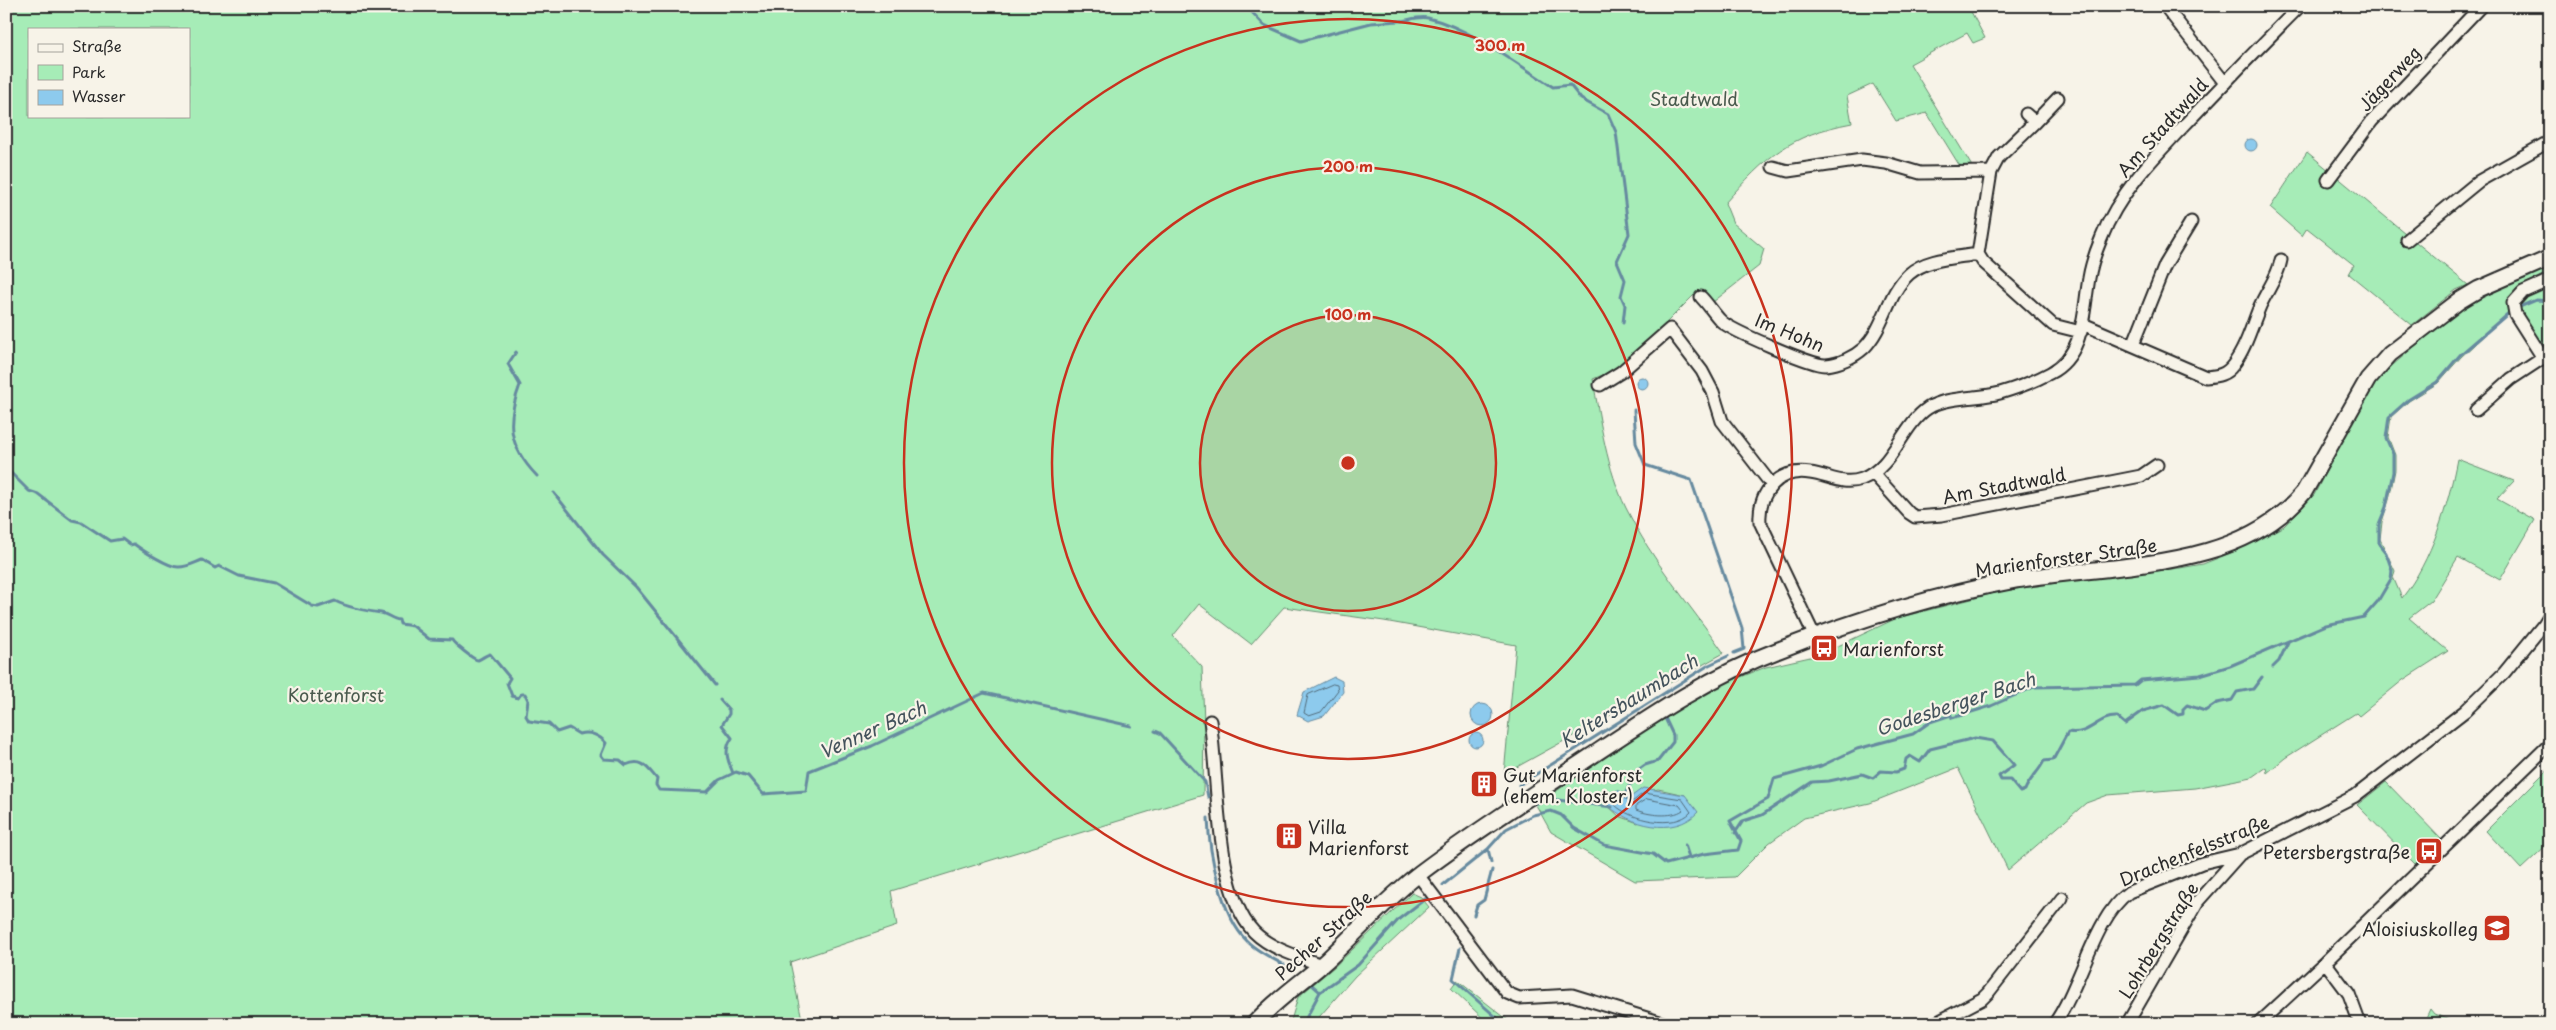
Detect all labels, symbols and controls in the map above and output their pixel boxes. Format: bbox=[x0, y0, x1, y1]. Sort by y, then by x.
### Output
legend bbox=[28, 28, 190, 118]
text: 300 m bbox=[1475, 33, 1525, 56]
text: Straße bbox=[72, 34, 122, 57]
street label: Jägerweg bbox=[2351, 39, 2427, 117]
text: Park bbox=[72, 60, 106, 83]
street label: Am Stadtwald bbox=[2110, 71, 2214, 183]
text: Wasser bbox=[72, 84, 125, 107]
park label: Stadtwald bbox=[1650, 85, 1738, 112]
text: 200 m bbox=[1323, 154, 1373, 177]
text: 100 m bbox=[1325, 302, 1371, 325]
street label: Im Hohn bbox=[1751, 306, 1829, 358]
centre of rings bbox=[1339, 454, 1357, 472]
street label: Am Stadtwald bbox=[1940, 460, 2068, 510]
street label: Marienforster Straße bbox=[1973, 531, 2159, 583]
bus stop icon: Marienforst bbox=[1809, 633, 1839, 663]
place label: Marienforst bbox=[1843, 635, 1944, 662]
water label: Keltersbaumbach bbox=[1553, 646, 1703, 754]
water label: Godesberger Bach bbox=[1872, 664, 2039, 742]
park label: Kottenforst bbox=[288, 681, 384, 708]
water label: Venner Bach bbox=[814, 693, 931, 765]
place label: Gut Marienforst (ehem. Kloster) bbox=[1503, 761, 1642, 809]
building icon: Gut Marienforst (ehem. Kloster) bbox=[1469, 769, 1499, 799]
street label: Drachenfelsstraße bbox=[2115, 808, 2273, 892]
place label: Villa Marienforst bbox=[1308, 813, 1409, 861]
building icon: Villa Marienforst bbox=[1274, 821, 1304, 851]
bus stop icon: Petersbergstraße bbox=[2414, 836, 2444, 866]
place label: Petersbergstraße bbox=[2263, 838, 2410, 865]
street label: Lohrbergstraße bbox=[2111, 877, 2205, 1003]
street label: Pecher Straße bbox=[1268, 884, 1378, 986]
school or university icon: Aloisiuskolleg bbox=[2482, 913, 2512, 943]
place label: Aloisiuskolleg bbox=[2362, 915, 2478, 942]

